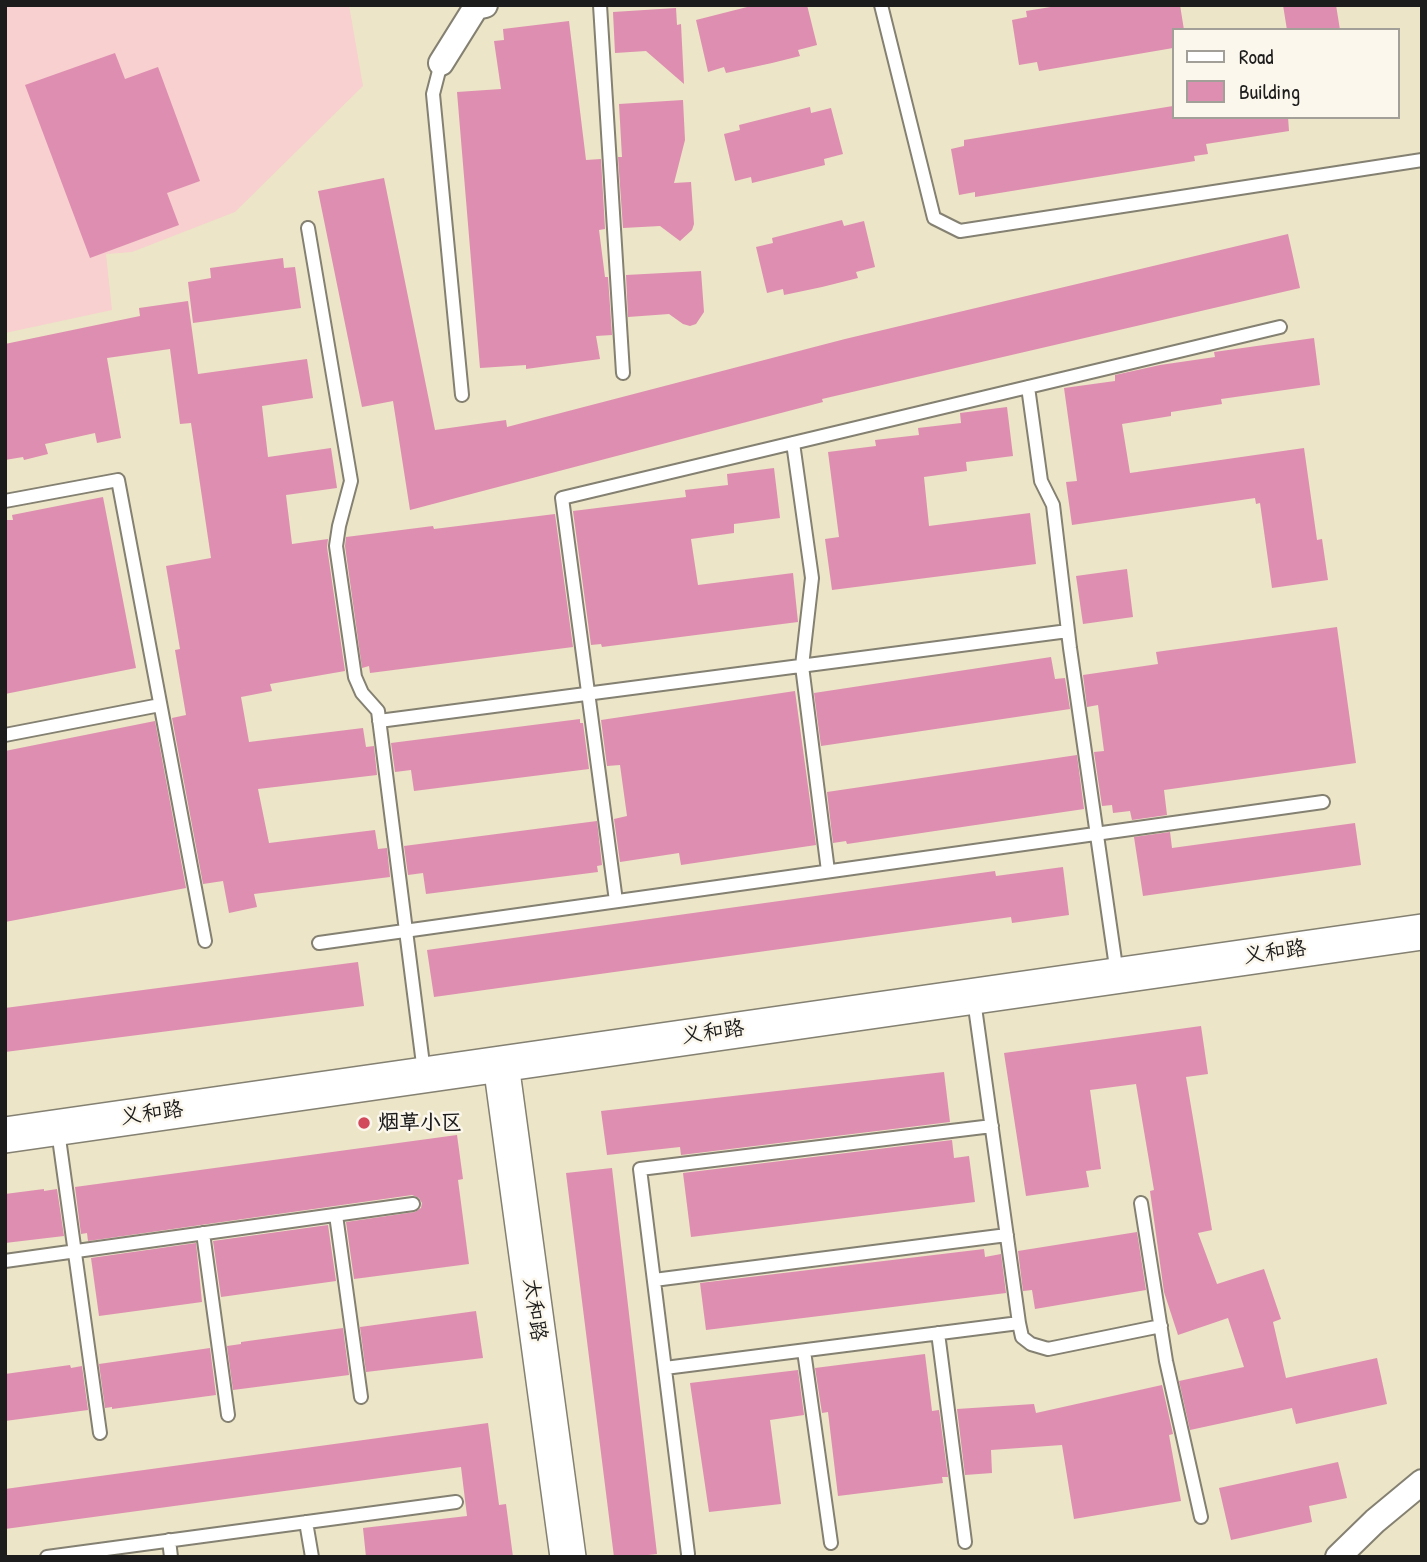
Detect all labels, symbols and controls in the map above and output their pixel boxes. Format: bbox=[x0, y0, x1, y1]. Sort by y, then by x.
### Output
legend bbox=[1172, 28, 1399, 119]
text: Road bbox=[1239, 42, 1273, 71]
text: Building bbox=[1239, 77, 1300, 106]
street label: 义和路 bbox=[1242, 936, 1308, 970]
street label: 义和路 bbox=[680, 1016, 746, 1050]
street label: 义和路 bbox=[119, 1097, 185, 1131]
place label: 烟草小区 bbox=[378, 1110, 462, 1136]
marker: 烟草小区 bbox=[356, 1115, 372, 1131]
street label: 太和路 bbox=[517, 1277, 551, 1343]

